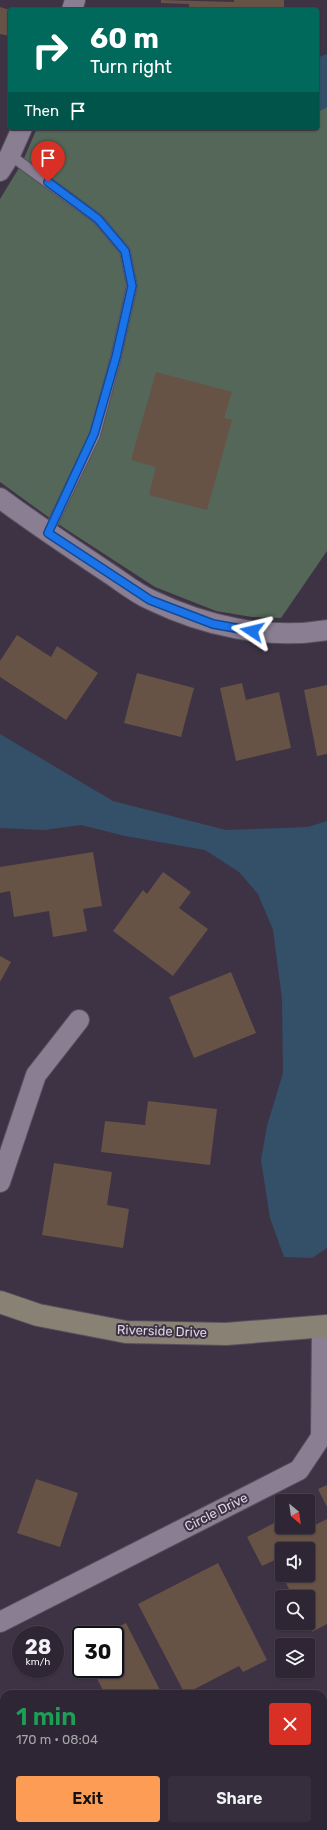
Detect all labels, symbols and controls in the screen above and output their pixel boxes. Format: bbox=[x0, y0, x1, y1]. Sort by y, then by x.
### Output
text: 60 m bbox=[90, 22, 159, 55]
icon: right bbox=[24, 24, 76, 76]
text: Turn right bbox=[90, 56, 172, 78]
icon: arrive bbox=[67, 100, 89, 122]
text: Then bbox=[24, 102, 59, 120]
pin bbox=[31, 141, 65, 182]
icon: arrive bbox=[37, 147, 59, 169]
position arrow bbox=[231, 610, 273, 652]
street label: Riverside Drive bbox=[117, 1322, 207, 1340]
street label: Circle Drive bbox=[182, 1490, 250, 1534]
north arrow bbox=[275, 1494, 315, 1534]
map controls bbox=[275, 1494, 315, 1678]
button: sound bbox=[275, 1542, 315, 1582]
button: search bbox=[275, 1590, 315, 1630]
speed limit sign: 30 bbox=[72, 1626, 124, 1678]
text: 28 bbox=[25, 1635, 51, 1659]
button: layers bbox=[275, 1638, 315, 1678]
text: km/h bbox=[26, 1656, 50, 1668]
text: 1 min bbox=[16, 1703, 76, 1731]
button: close bbox=[269, 1703, 311, 1745]
text: 170 m · 08:04 bbox=[16, 1732, 98, 1747]
button: Exit bbox=[16, 1776, 160, 1822]
button: Share bbox=[168, 1776, 311, 1822]

